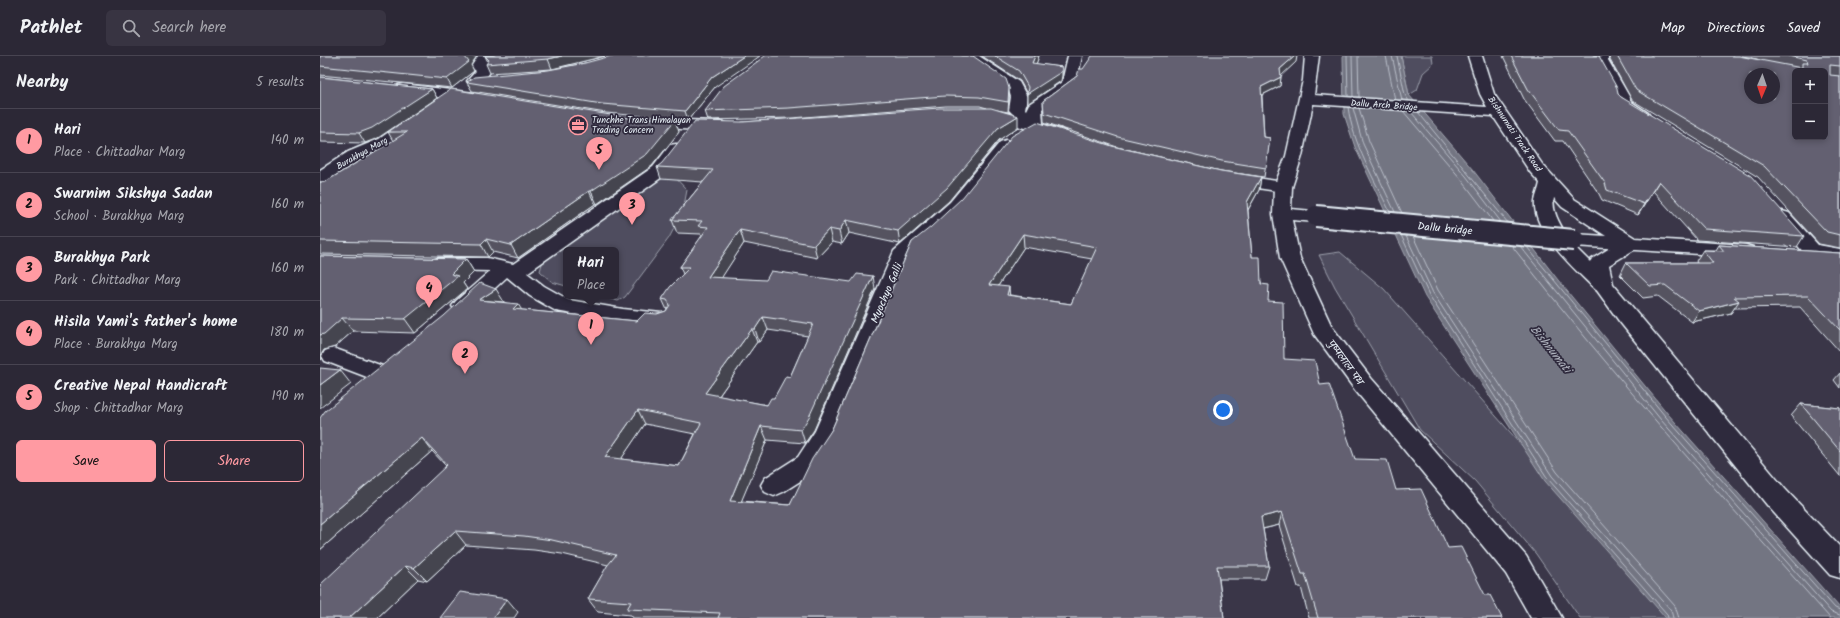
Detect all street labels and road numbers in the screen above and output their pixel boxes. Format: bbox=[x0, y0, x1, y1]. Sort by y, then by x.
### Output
street label: Bishnumati Track Road bbox=[1484, 94, 1546, 175]
street label: Dallu Arch Bridge bbox=[1350, 96, 1418, 115]
street label: Burakhya Marg bbox=[334, 133, 391, 174]
street label: Dallu bridge bbox=[1417, 218, 1473, 240]
street label: Myochyo Galli bbox=[866, 260, 908, 326]
street label: पुष्पलाल पथ bbox=[1322, 335, 1369, 391]

